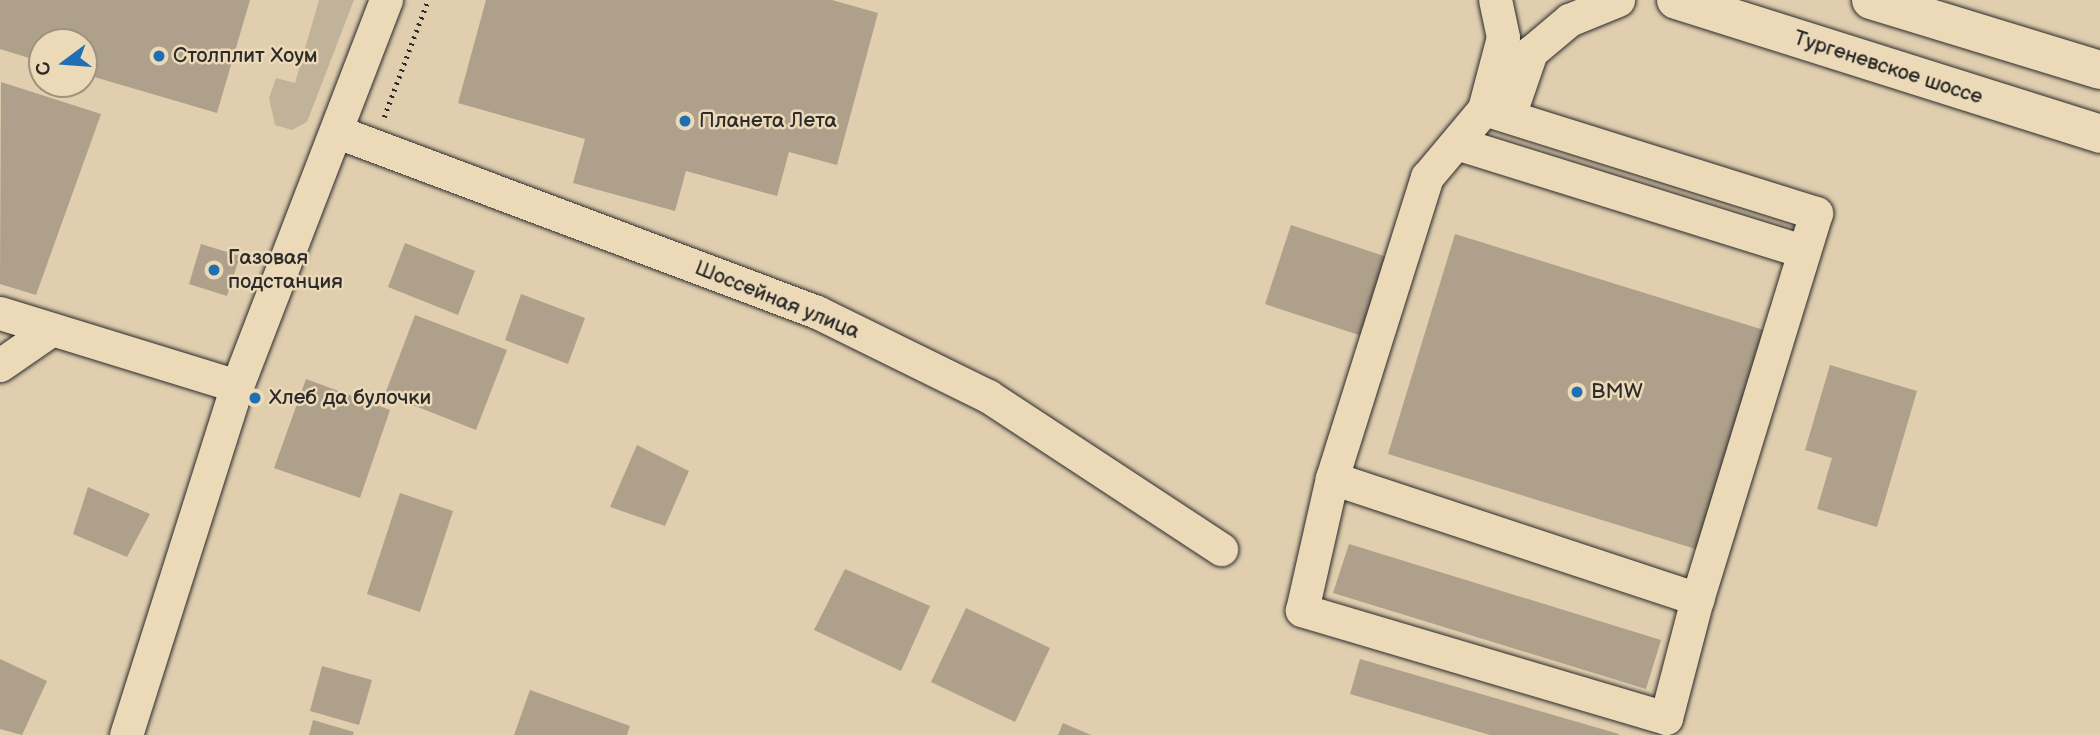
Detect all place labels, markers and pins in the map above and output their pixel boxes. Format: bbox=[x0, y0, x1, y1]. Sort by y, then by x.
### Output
place label: Столплит Хоум bbox=[173, 43, 318, 69]
marker: Столплит Хоум bbox=[151, 48, 167, 64]
place label: Планета Лета bbox=[699, 108, 837, 134]
marker: Планета Лета bbox=[677, 113, 693, 129]
place label: Газовая подстанция bbox=[228, 245, 343, 295]
marker: Газовая подстанция bbox=[206, 262, 222, 278]
place label: BMW bbox=[1591, 379, 1643, 405]
marker: BMW bbox=[1569, 384, 1585, 400]
place label: Хлеб да булочки bbox=[269, 385, 431, 411]
marker: Хлеб да булочки bbox=[247, 390, 263, 406]

